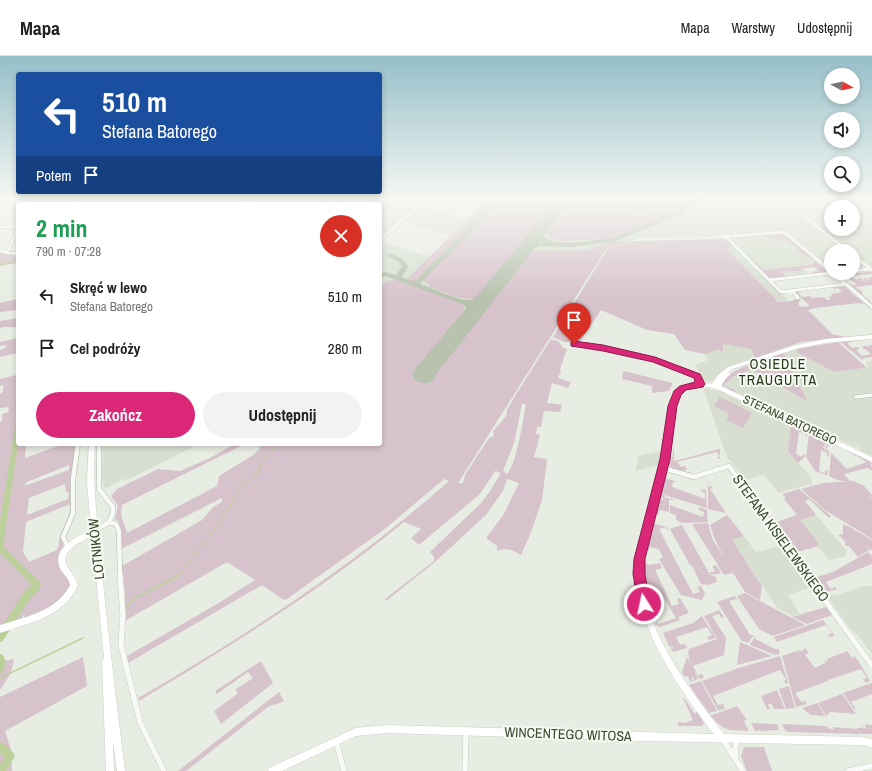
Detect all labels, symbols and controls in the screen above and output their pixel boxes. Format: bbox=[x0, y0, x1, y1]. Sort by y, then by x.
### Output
text: Mapa bbox=[20, 15, 60, 41]
text: Mapa bbox=[681, 19, 710, 37]
text: Warstwy bbox=[732, 19, 775, 37]
text: Udostępnij bbox=[797, 19, 852, 37]
north arrow bbox=[824, 68, 860, 104]
map controls bbox=[824, 68, 860, 280]
text: 510 m bbox=[102, 83, 167, 121]
icon: left bbox=[36, 88, 88, 140]
button: sound bbox=[824, 112, 860, 148]
text: Stefana Batorego bbox=[102, 119, 217, 144]
button: search bbox=[824, 156, 860, 192]
icon: arrive bbox=[80, 164, 102, 186]
text: Potem bbox=[36, 165, 72, 186]
button: + bbox=[824, 200, 860, 236]
text: 2 min bbox=[36, 212, 87, 244]
button: close bbox=[320, 215, 362, 257]
text: 790 m · 07:28 bbox=[36, 243, 101, 260]
button: − bbox=[824, 244, 860, 280]
text: Skręć w lewo bbox=[70, 277, 147, 298]
icon: left bbox=[36, 285, 58, 307]
text: 510 m bbox=[328, 286, 362, 307]
text: Stefana Batorego bbox=[70, 298, 153, 315]
pin bbox=[557, 303, 591, 344]
icon: arrive bbox=[563, 309, 585, 331]
icon: arrive bbox=[36, 337, 58, 359]
text: Cel podróży bbox=[70, 338, 140, 359]
text: 280 m bbox=[328, 338, 362, 359]
district label: OSIEDLE TRAUGUTTA bbox=[739, 355, 817, 389]
street label: STEFANA BATOREGO bbox=[740, 391, 840, 449]
button: Zakończ bbox=[36, 392, 195, 438]
button: Udostępnij bbox=[203, 392, 362, 438]
street label: STEFANA KISIELEWSKIEGO bbox=[729, 471, 833, 605]
street label: LOTNIKÓW bbox=[84, 517, 108, 580]
position arrow bbox=[623, 583, 665, 625]
street label: WINCENTEGO WITOSA bbox=[504, 723, 632, 745]

